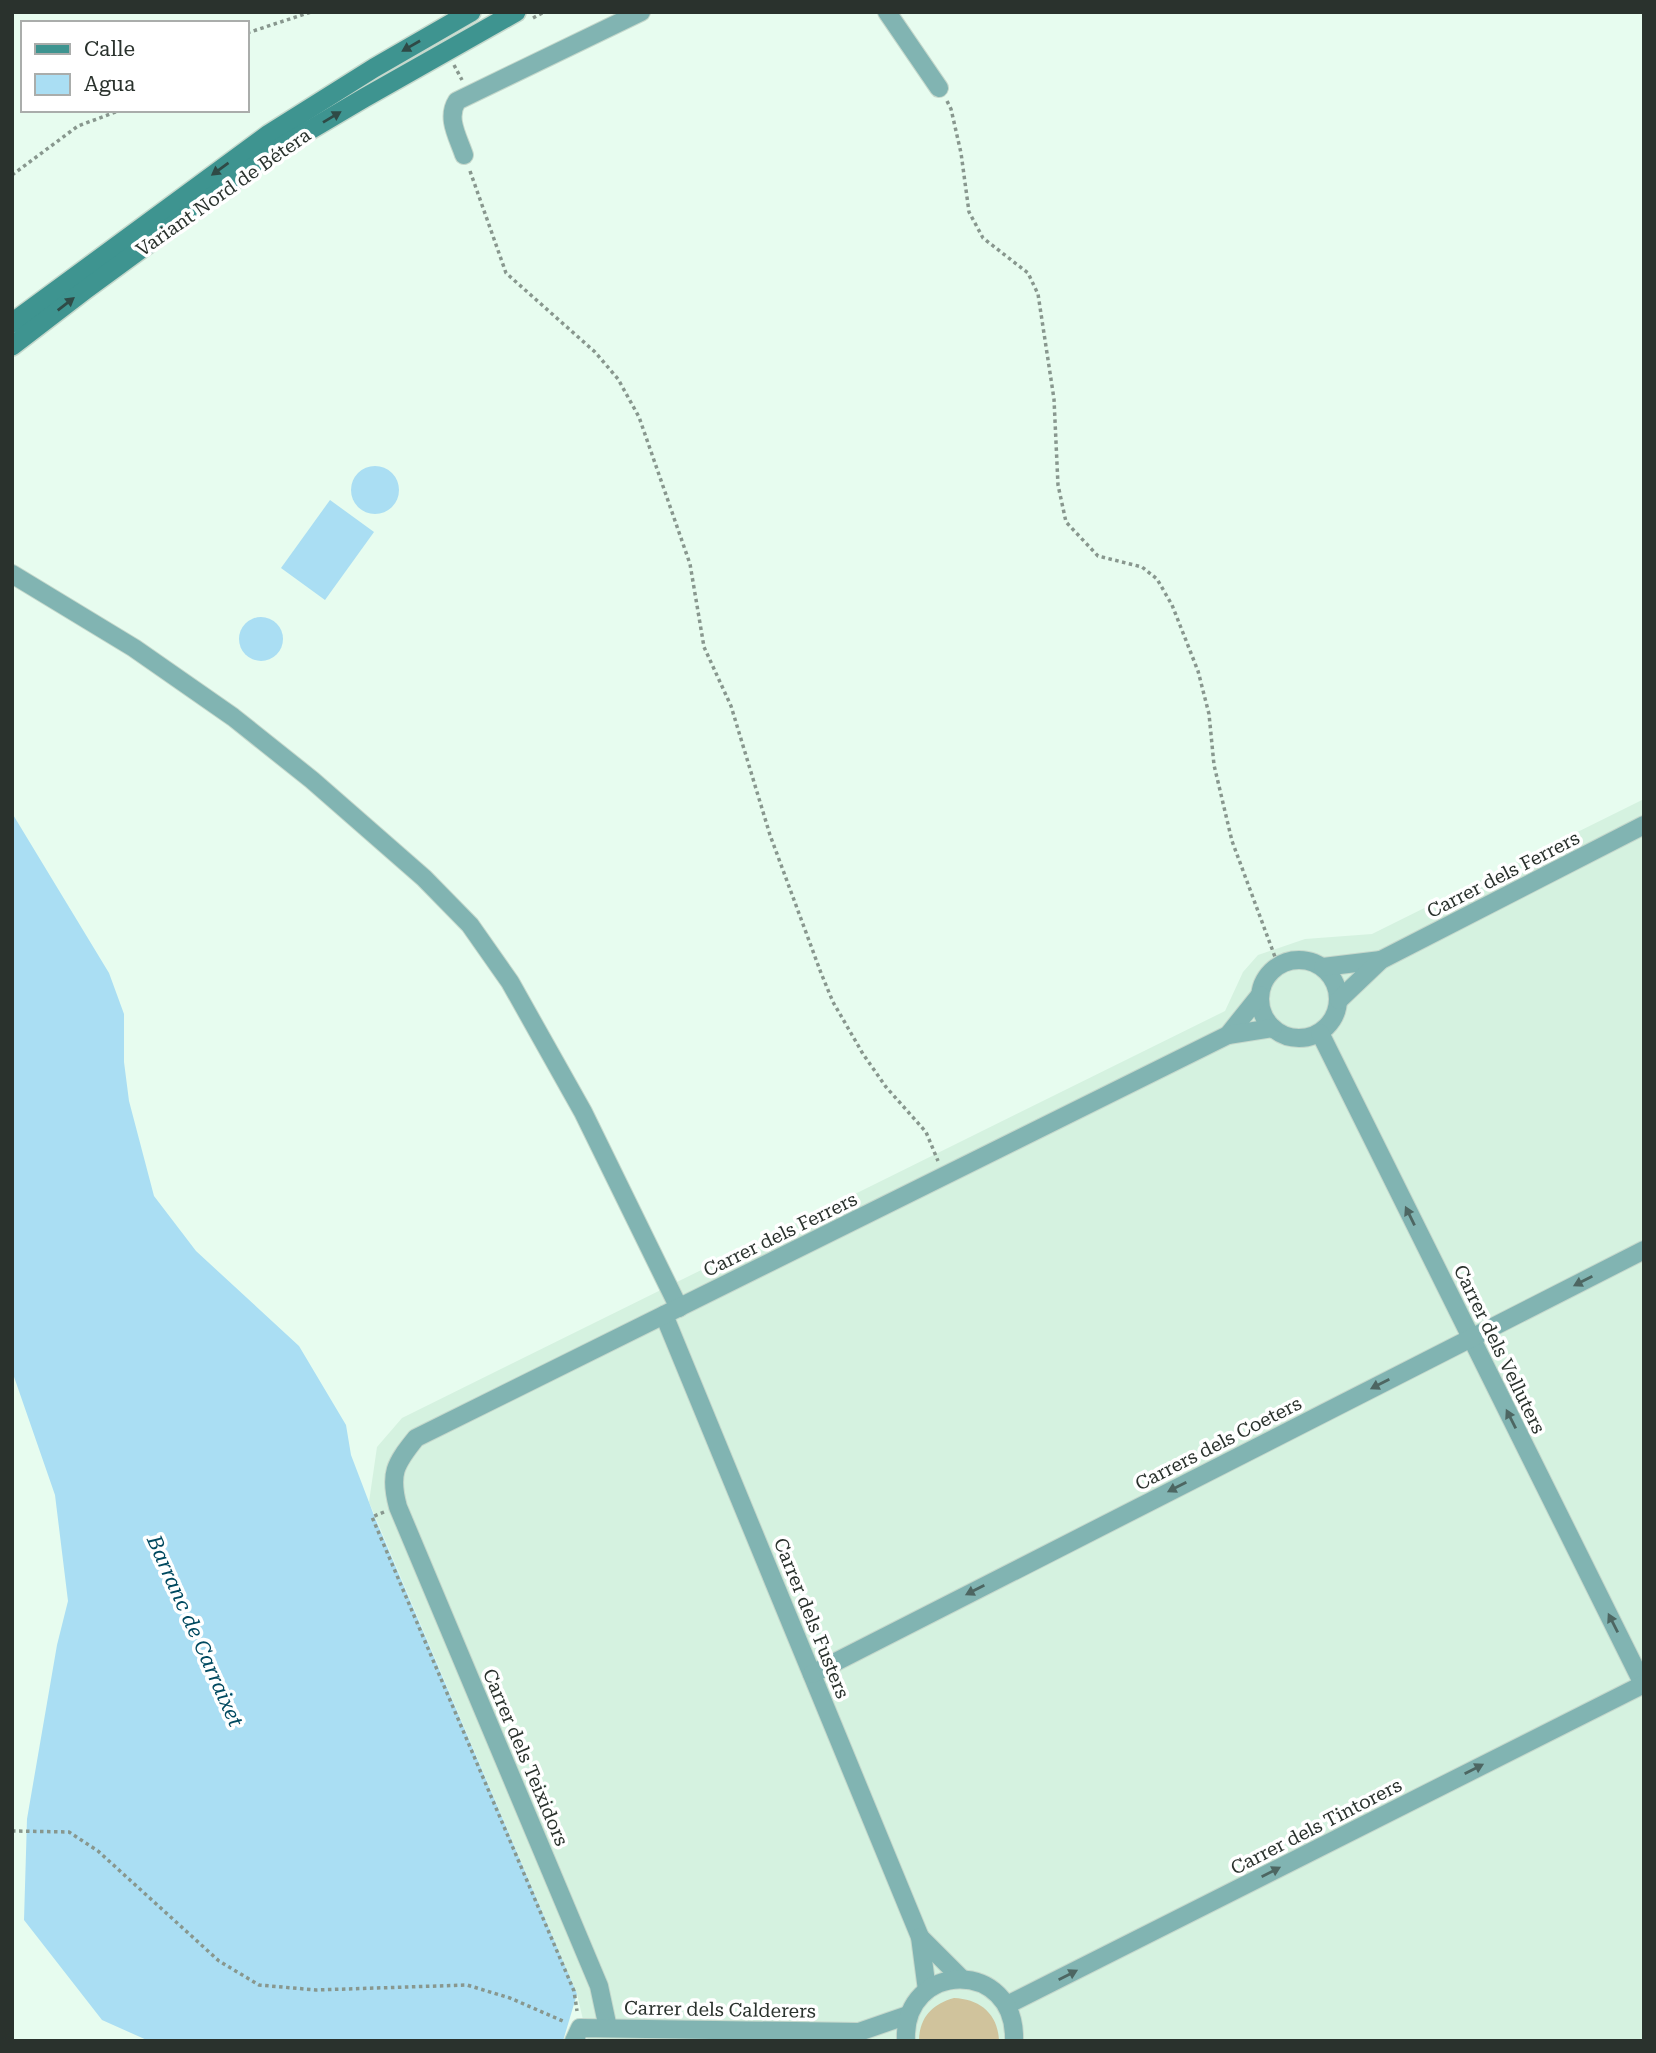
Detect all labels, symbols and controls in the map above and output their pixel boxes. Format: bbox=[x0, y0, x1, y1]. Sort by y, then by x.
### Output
legend bbox=[21, 21, 248, 112]
text: Calle bbox=[84, 37, 135, 61]
one-way arrow bbox=[402, 40, 421, 52]
text: Agua bbox=[84, 72, 136, 96]
one-way arrow bbox=[323, 110, 342, 123]
street label: Variant Nord de Bétera bbox=[132, 123, 316, 261]
one-way arrow bbox=[211, 162, 229, 176]
one-way arrow bbox=[57, 297, 75, 312]
street label: Carrer dels Ferrers bbox=[1423, 826, 1583, 923]
street label: Carrer dels Ferrers bbox=[700, 1187, 861, 1282]
one-way arrow bbox=[1404, 1206, 1415, 1226]
street label: Carrer dels Velluters bbox=[1449, 1261, 1550, 1437]
one-way arrow bbox=[1573, 1275, 1593, 1286]
one-way arrow bbox=[1370, 1378, 1390, 1389]
street label: Carrers dels Coeters bbox=[1131, 1392, 1305, 1495]
one-way arrow bbox=[1505, 1409, 1517, 1429]
one-way arrow bbox=[1167, 1481, 1187, 1493]
water label: Barranc de Carraixet bbox=[142, 1531, 248, 1731]
street label: Carrer dels Fusters bbox=[769, 1535, 854, 1702]
one-way arrow bbox=[964, 1584, 984, 1596]
one-way arrow bbox=[1607, 1613, 1618, 1633]
street label: Carrer dels Teixidors bbox=[478, 1665, 573, 1849]
one-way arrow bbox=[1464, 1764, 1484, 1775]
street label: Carrer dels Tintorers bbox=[1227, 1773, 1406, 1880]
one-way arrow bbox=[1261, 1867, 1281, 1878]
one-way arrow bbox=[1058, 1969, 1078, 1980]
street label: Carrer dels Calderers bbox=[624, 1996, 816, 2023]

